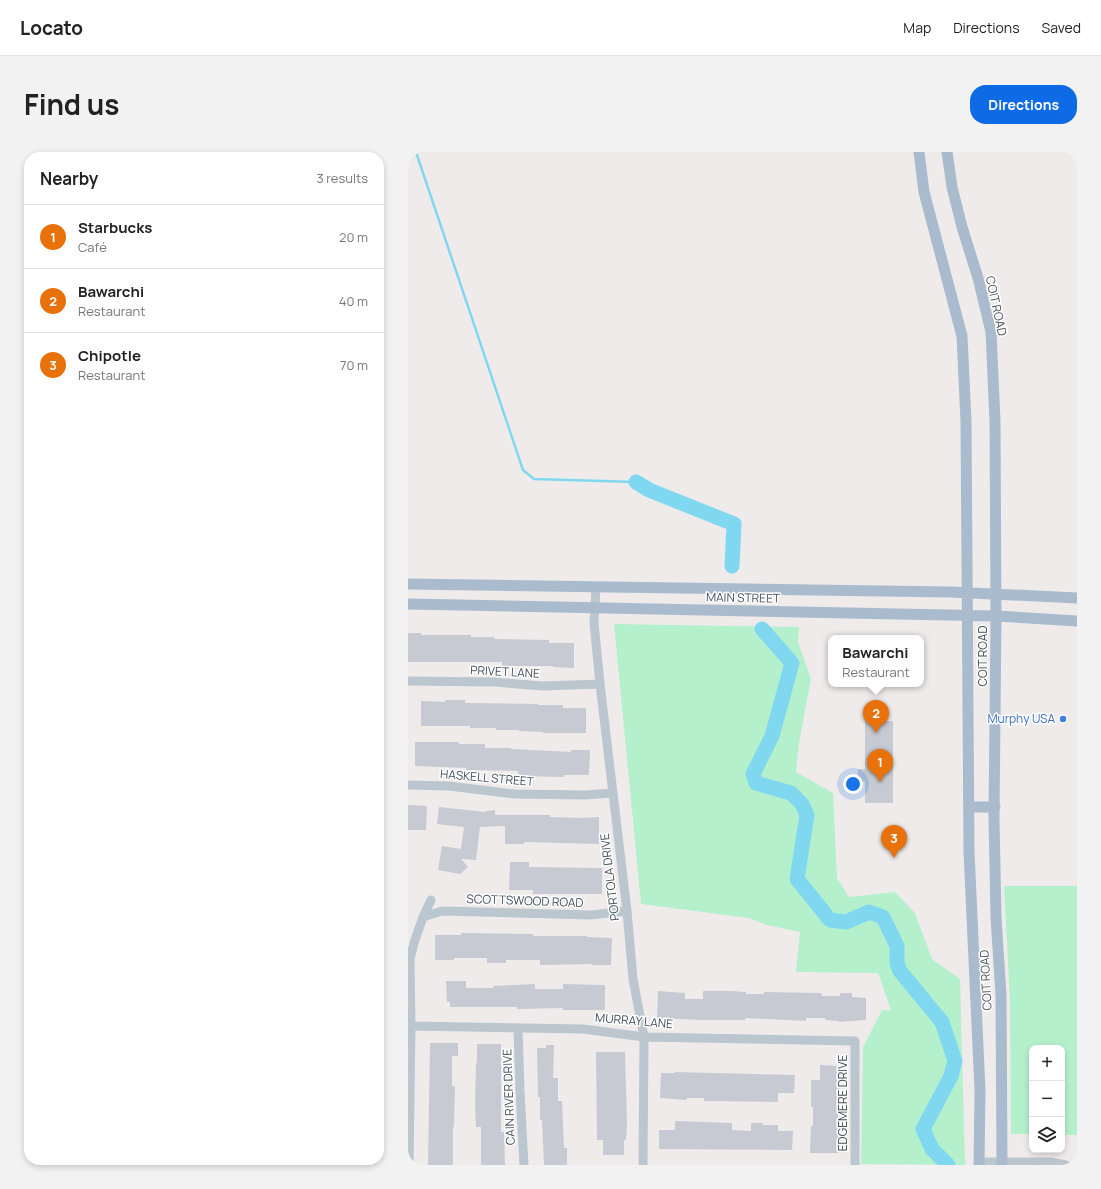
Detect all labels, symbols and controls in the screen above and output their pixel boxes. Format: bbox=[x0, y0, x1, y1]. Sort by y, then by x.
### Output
text: Locato bbox=[20, 15, 83, 41]
text: Map bbox=[903, 18, 931, 37]
text: Directions bbox=[953, 18, 1020, 37]
text: Saved bbox=[1042, 18, 1081, 37]
text: Find us bbox=[24, 85, 119, 123]
button: Directions bbox=[970, 85, 1077, 124]
text: Nearby bbox=[40, 167, 98, 190]
text: 3 results bbox=[316, 169, 368, 187]
text: Starbucks bbox=[78, 217, 152, 238]
text: 1 bbox=[50, 228, 56, 246]
text: 20 m bbox=[339, 228, 368, 246]
text: Café bbox=[78, 238, 107, 256]
street label: COIT ROAD bbox=[982, 274, 1011, 337]
text: Bawarchi bbox=[78, 281, 144, 302]
text: 2 bbox=[49, 292, 57, 310]
text: 40 m bbox=[339, 292, 368, 310]
text: Restaurant bbox=[78, 302, 145, 320]
text: Chipotle bbox=[78, 345, 141, 366]
text: 3 bbox=[49, 356, 57, 374]
text: 70 m bbox=[340, 356, 368, 374]
text: Restaurant bbox=[78, 366, 145, 384]
street label: MAIN STREET bbox=[706, 588, 781, 607]
street label: COIT ROAD bbox=[974, 626, 991, 686]
popup bbox=[828, 635, 924, 687]
text: Bawarchi bbox=[842, 642, 908, 663]
street label: PRIVET LANE bbox=[470, 661, 540, 682]
text: Restaurant bbox=[842, 663, 910, 681]
pin: 2 bbox=[863, 700, 889, 733]
place label: Murphy USA bbox=[987, 710, 1055, 727]
marker: Murphy USA bbox=[1058, 714, 1068, 724]
pin: 1 bbox=[867, 749, 893, 782]
street label: HASKELL STREET bbox=[440, 765, 535, 790]
your location bbox=[843, 774, 863, 794]
pin: 3 bbox=[881, 825, 907, 858]
street label: PORTOLA DRIVE bbox=[596, 832, 623, 922]
street label: SCOTTSWOOD ROAD bbox=[466, 890, 584, 911]
street label: COIT ROAD bbox=[975, 949, 996, 1011]
street label: MURRAY LANE bbox=[594, 1009, 674, 1032]
map controls bbox=[1029, 1045, 1065, 1153]
button: + bbox=[1029, 1045, 1065, 1081]
street label: CAIN RIVER DRIVE bbox=[498, 1048, 519, 1145]
street label: EDGEMERE DRIVE bbox=[834, 1055, 851, 1151]
button: − bbox=[1029, 1081, 1065, 1117]
button: layers bbox=[1029, 1117, 1065, 1153]

